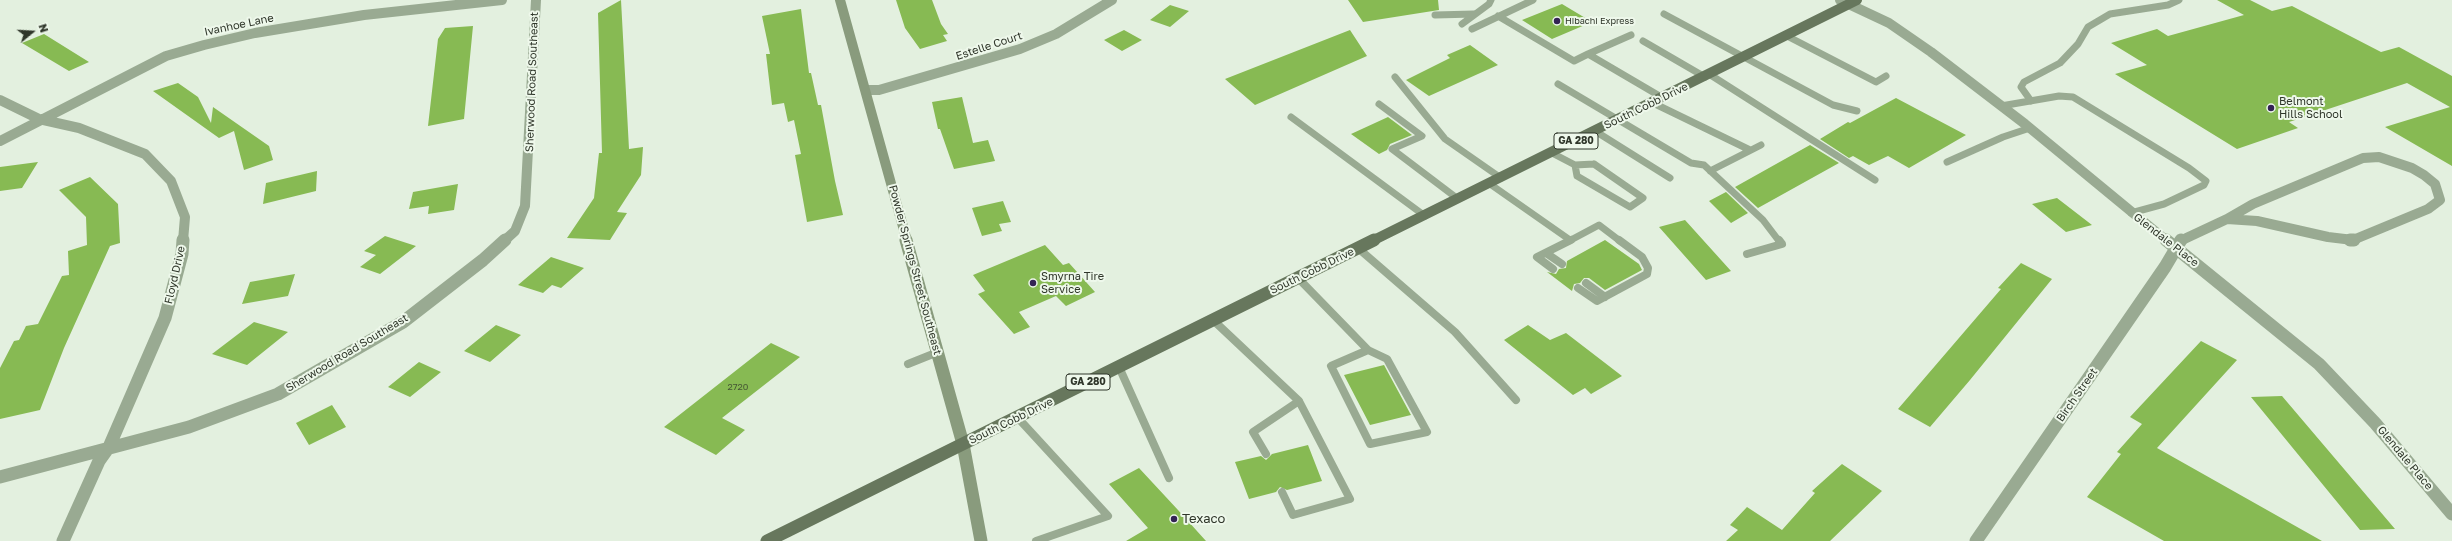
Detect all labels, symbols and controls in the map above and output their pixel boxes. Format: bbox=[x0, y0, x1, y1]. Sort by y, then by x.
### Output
street label: Ivanhoe Lane bbox=[203, 11, 275, 39]
north arrow bbox=[12, 12, 52, 52]
street label: Sherwood Road Southeast bbox=[523, 12, 541, 152]
marker: Hibachi Express bbox=[1552, 16, 1562, 26]
place label: Hibachi Express bbox=[1565, 16, 1634, 26]
text: N bbox=[36, 22, 51, 34]
street label: Estelle Court bbox=[954, 29, 1024, 63]
street label: South Cobb Drive bbox=[1602, 80, 1690, 132]
place label: Belmont Hills School bbox=[2279, 95, 2342, 121]
marker: Belmont Hills School bbox=[2266, 103, 2276, 113]
road number: GA 280 bbox=[1554, 133, 1598, 149]
street label: Powder Springs Street Southeast bbox=[886, 184, 944, 356]
street label: Glendale Place bbox=[2131, 210, 2201, 270]
street label: Floyd Drive bbox=[162, 245, 188, 305]
street label: South Cobb Drive bbox=[1268, 245, 1356, 297]
place label: Smyrna Tire Service bbox=[1041, 270, 1104, 296]
marker: Smyrna Tire Service bbox=[1028, 278, 1038, 288]
street label: Sherwood Road Southeast bbox=[284, 311, 410, 395]
street label: Birch Street bbox=[2054, 366, 2100, 424]
road number: GA 280 bbox=[1066, 374, 1110, 390]
house number: 2720 bbox=[728, 382, 748, 392]
street label: South Cobb Drive bbox=[967, 395, 1055, 447]
street label: Glendale Place bbox=[2375, 423, 2435, 493]
place label: Texaco bbox=[1182, 511, 1225, 527]
marker: Texaco bbox=[1169, 514, 1179, 524]

